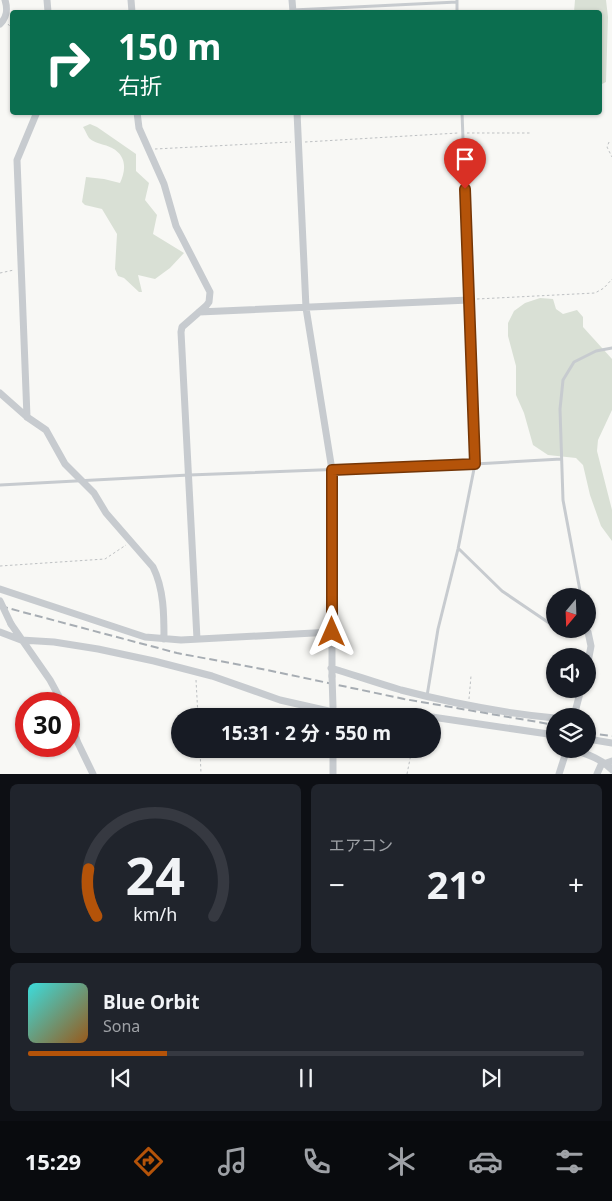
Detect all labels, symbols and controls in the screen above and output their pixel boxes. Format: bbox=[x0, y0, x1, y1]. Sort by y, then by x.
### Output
text: 150 m bbox=[118, 23, 221, 70]
icon: right bbox=[35, 30, 100, 95]
text: 右折 bbox=[118, 70, 162, 100]
pin bbox=[444, 138, 486, 189]
icon: arrive bbox=[451, 145, 479, 173]
north arrow bbox=[546, 588, 596, 638]
map controls bbox=[546, 588, 596, 758]
position arrow bbox=[305, 605, 357, 657]
button: sound bbox=[546, 648, 596, 698]
speed limit sign: 30 bbox=[15, 692, 80, 757]
button: layers bbox=[546, 708, 596, 758]
text: 15:31 · 2 分 · 550 m bbox=[221, 720, 391, 746]
text: エアコン bbox=[329, 834, 393, 856]
text: 24 bbox=[126, 839, 185, 910]
text: 21° bbox=[427, 858, 486, 910]
text: − bbox=[329, 865, 345, 903]
text: + bbox=[568, 865, 584, 903]
text: km/h bbox=[134, 902, 177, 926]
text: Blue Orbit bbox=[103, 989, 199, 1015]
text: Sona bbox=[103, 1015, 140, 1037]
icon: previous bbox=[107, 1064, 135, 1092]
icon: pause bbox=[292, 1064, 320, 1092]
icon: next bbox=[477, 1064, 505, 1092]
icon: directions bbox=[131, 1144, 166, 1179]
icon: music bbox=[215, 1144, 250, 1179]
icon: phone bbox=[299, 1144, 334, 1179]
icon: climate bbox=[384, 1144, 419, 1179]
icon: car bbox=[468, 1144, 503, 1179]
icon: filters bbox=[552, 1144, 587, 1179]
text: 15:29 bbox=[25, 1146, 81, 1176]

